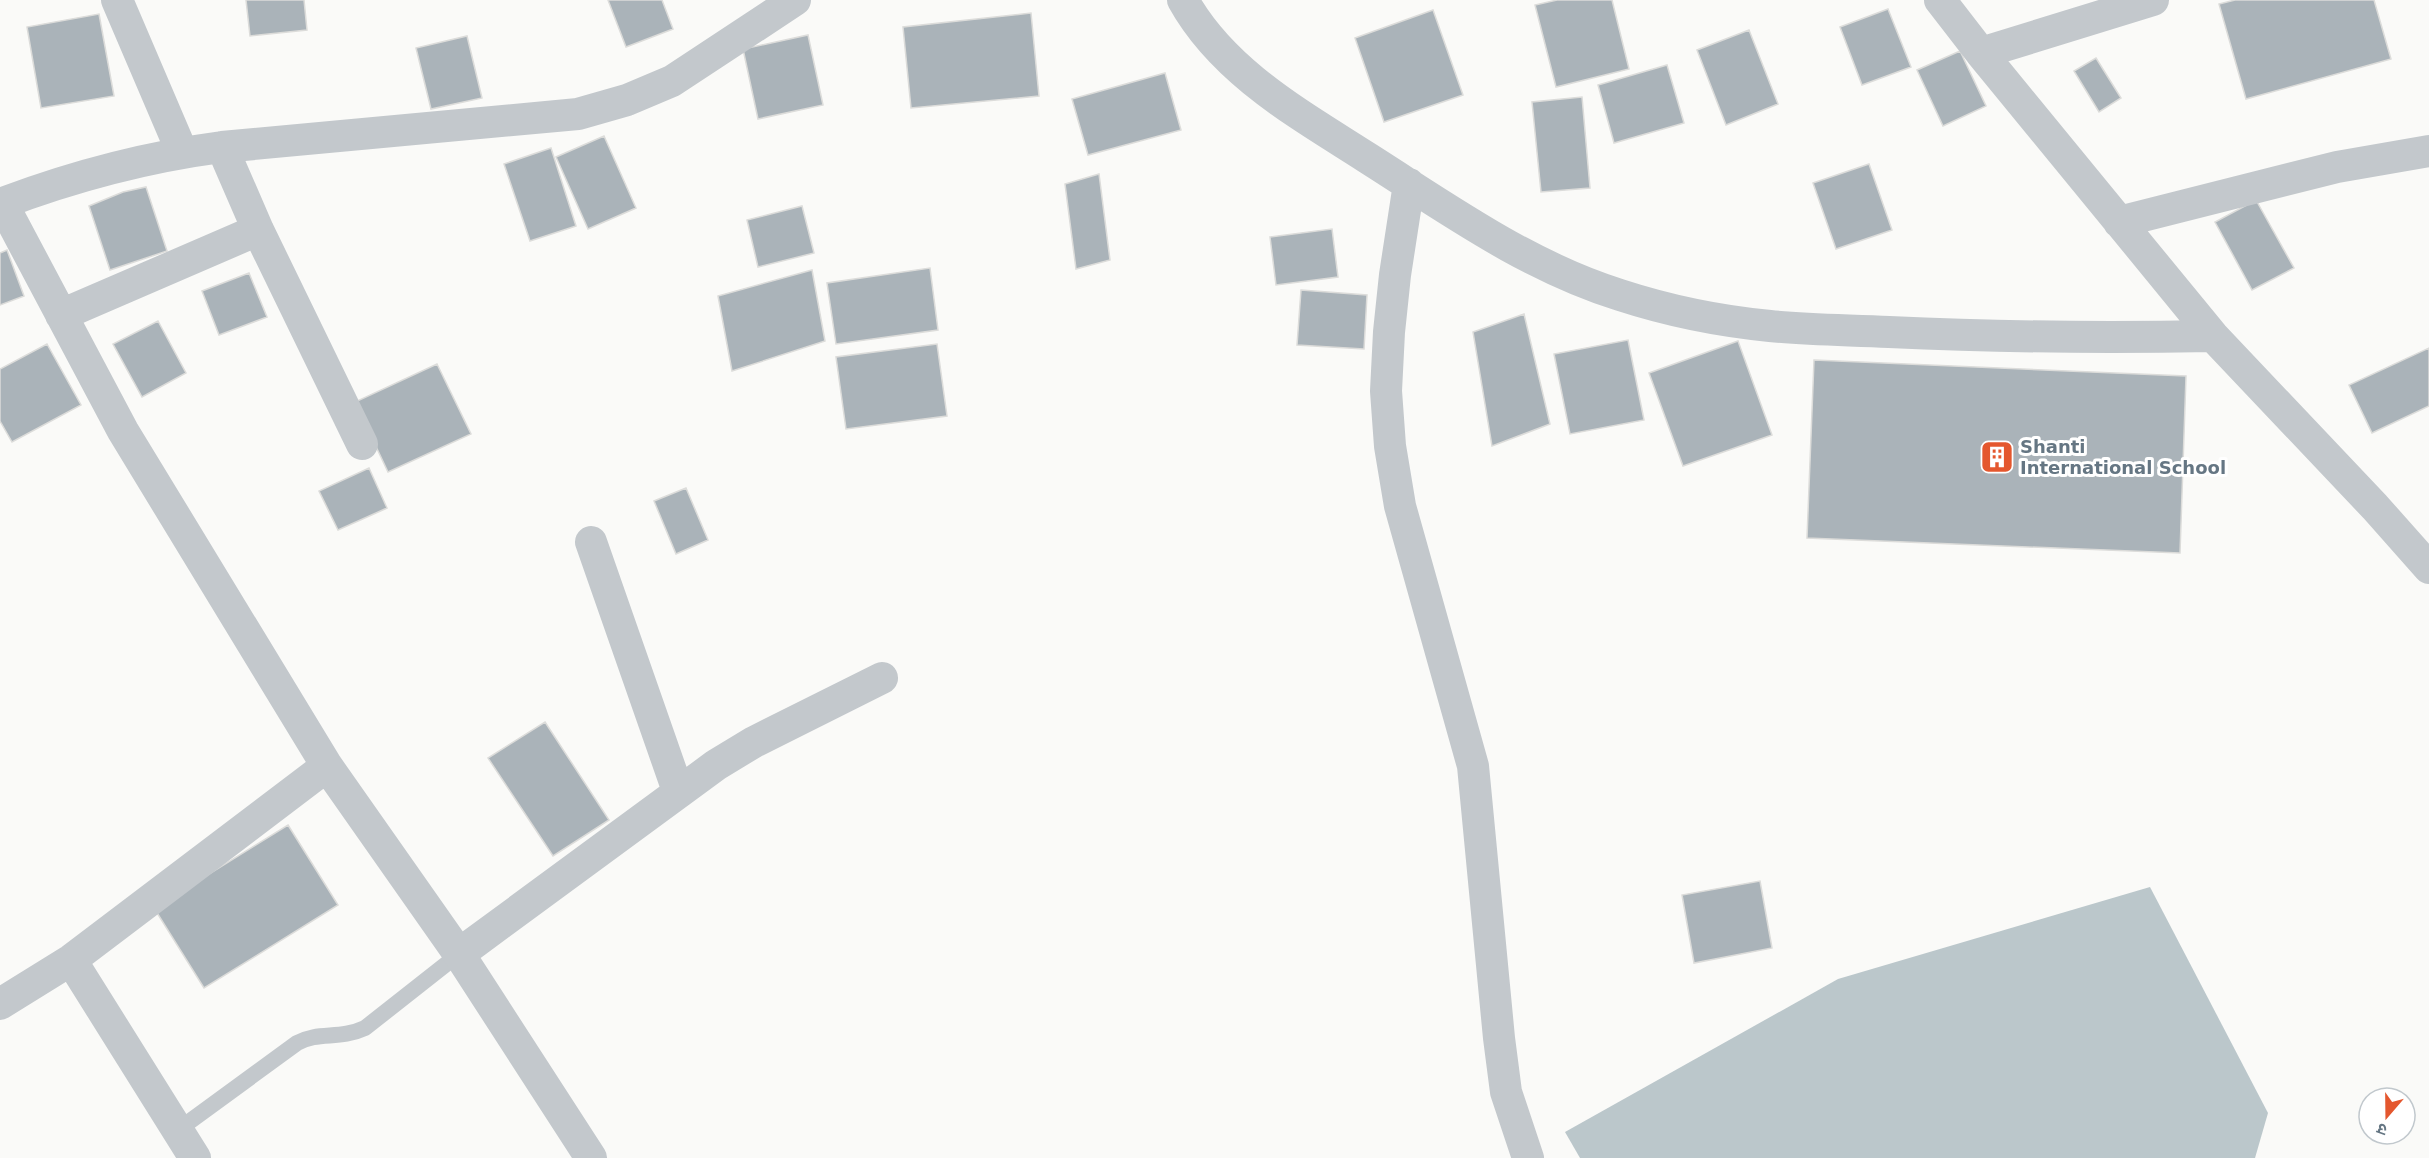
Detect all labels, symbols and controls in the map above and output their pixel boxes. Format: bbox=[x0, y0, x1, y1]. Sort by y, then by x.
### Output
place label: Shanti International School bbox=[2020, 436, 2226, 478]
building icon: Shanti International School bbox=[1979, 439, 2015, 475]
north arrow bbox=[2357, 1086, 2417, 1146]
text: उ bbox=[2374, 1119, 2390, 1140]

